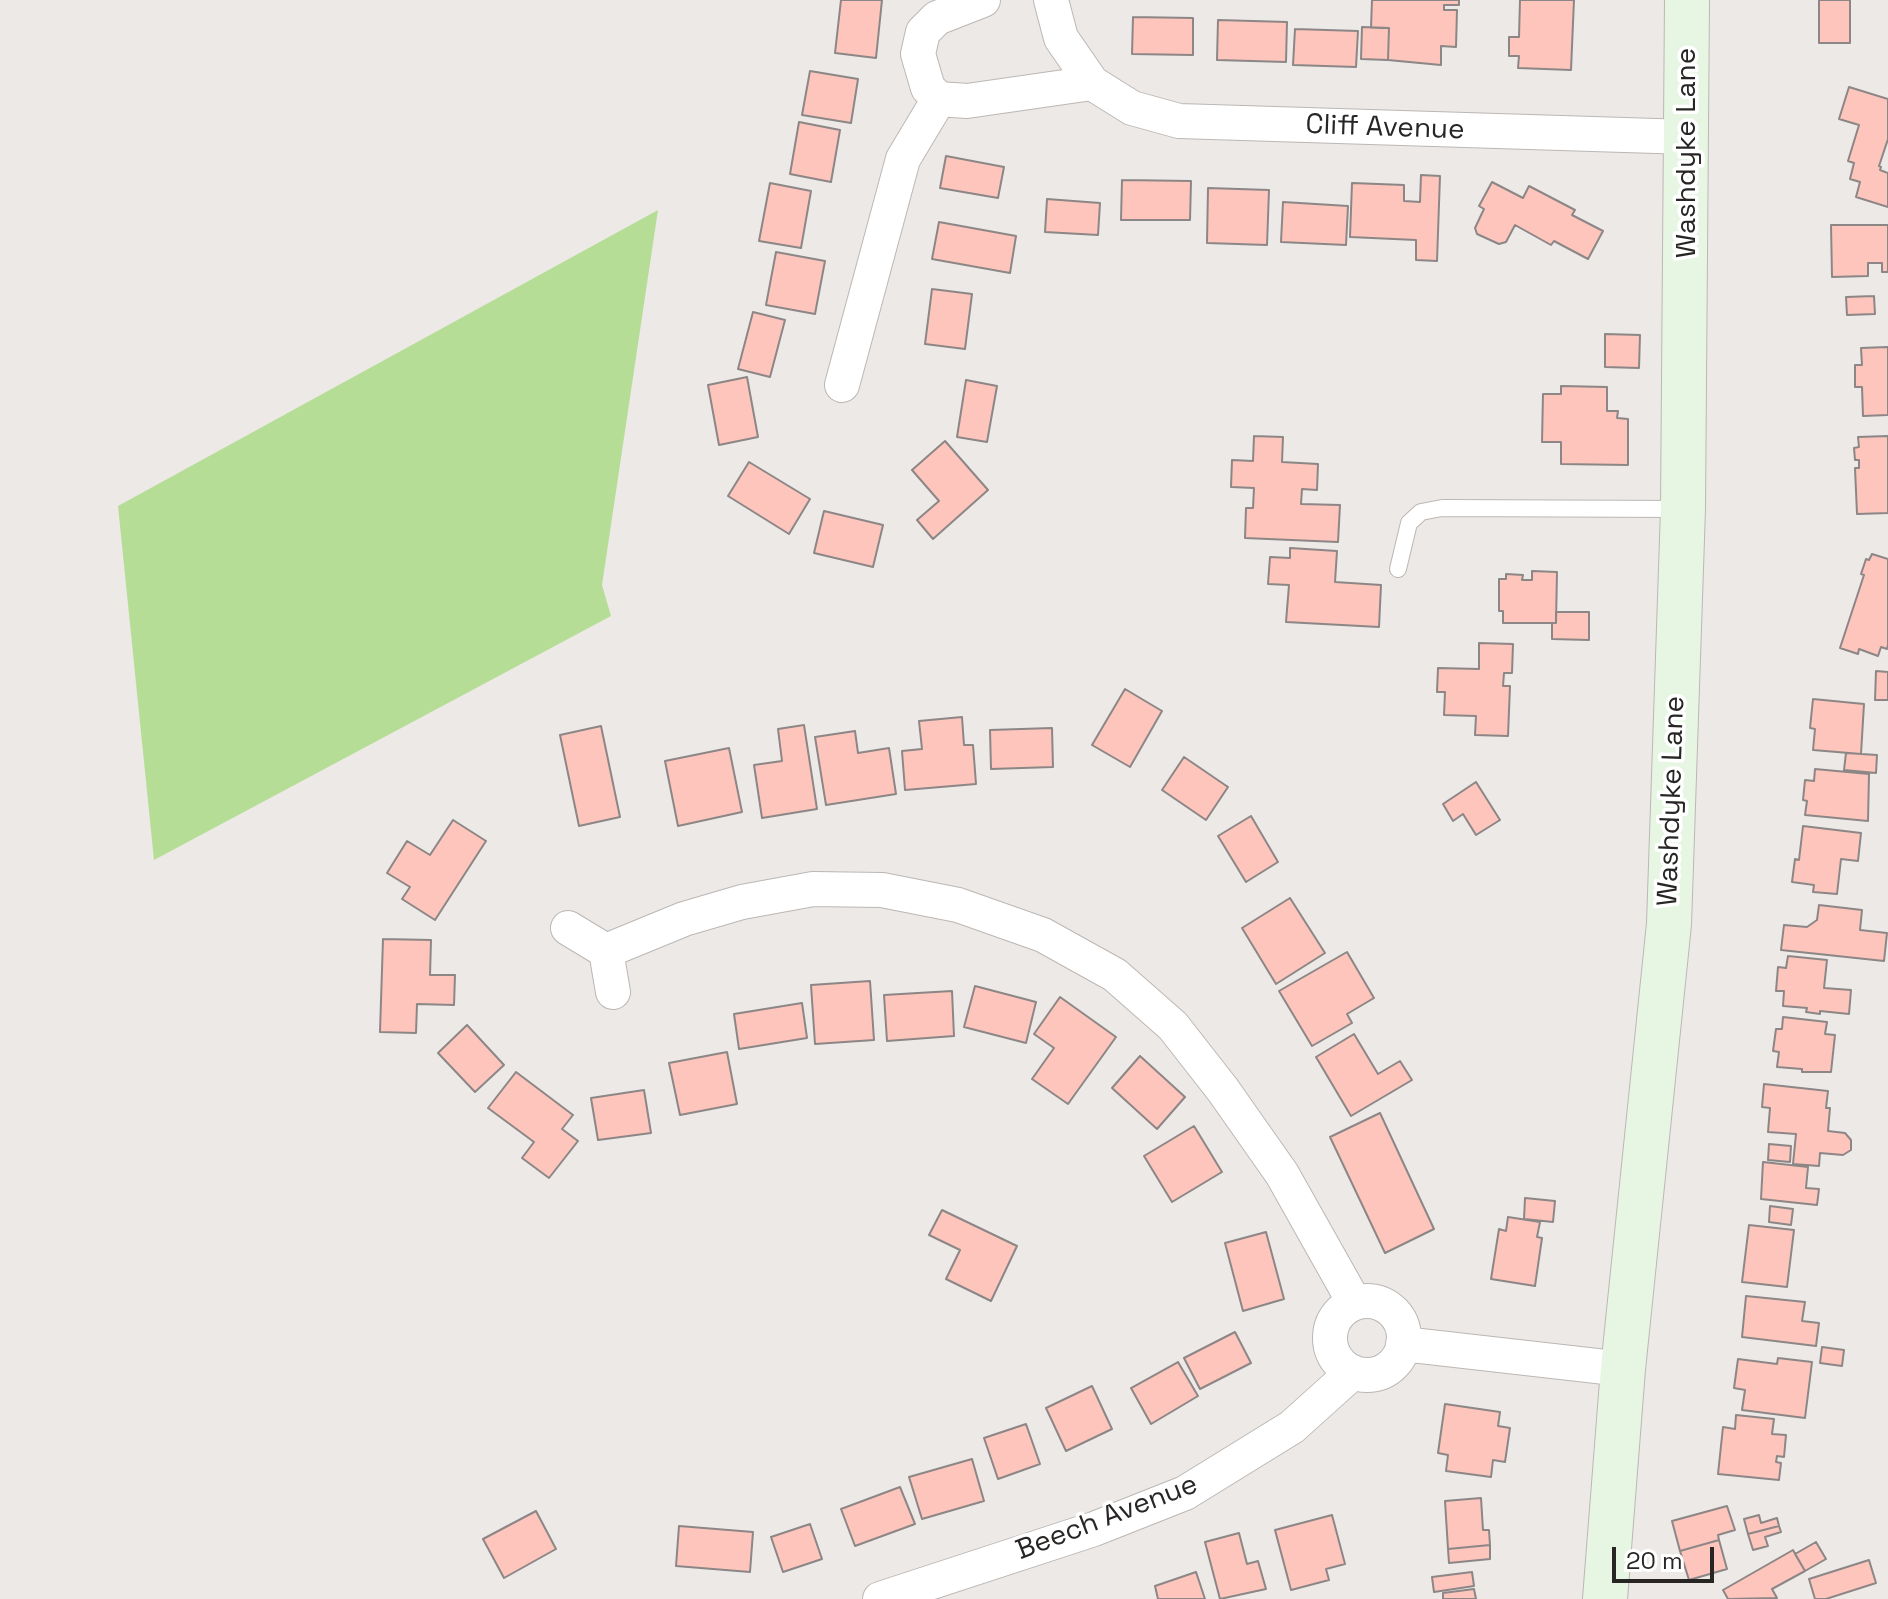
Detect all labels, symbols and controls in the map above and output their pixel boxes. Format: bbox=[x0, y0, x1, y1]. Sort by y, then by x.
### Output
street label: Washdyke Lane bbox=[1670, 48, 1704, 258]
street label: Cliff Avenue bbox=[1305, 108, 1465, 148]
street label: Washdyke Lane bbox=[1652, 695, 1692, 907]
street label: Beech Avenue bbox=[1012, 1468, 1202, 1568]
scale bar bbox=[1616, 1531, 1718, 1581]
text: 20 m bbox=[1626, 1545, 1683, 1576]

